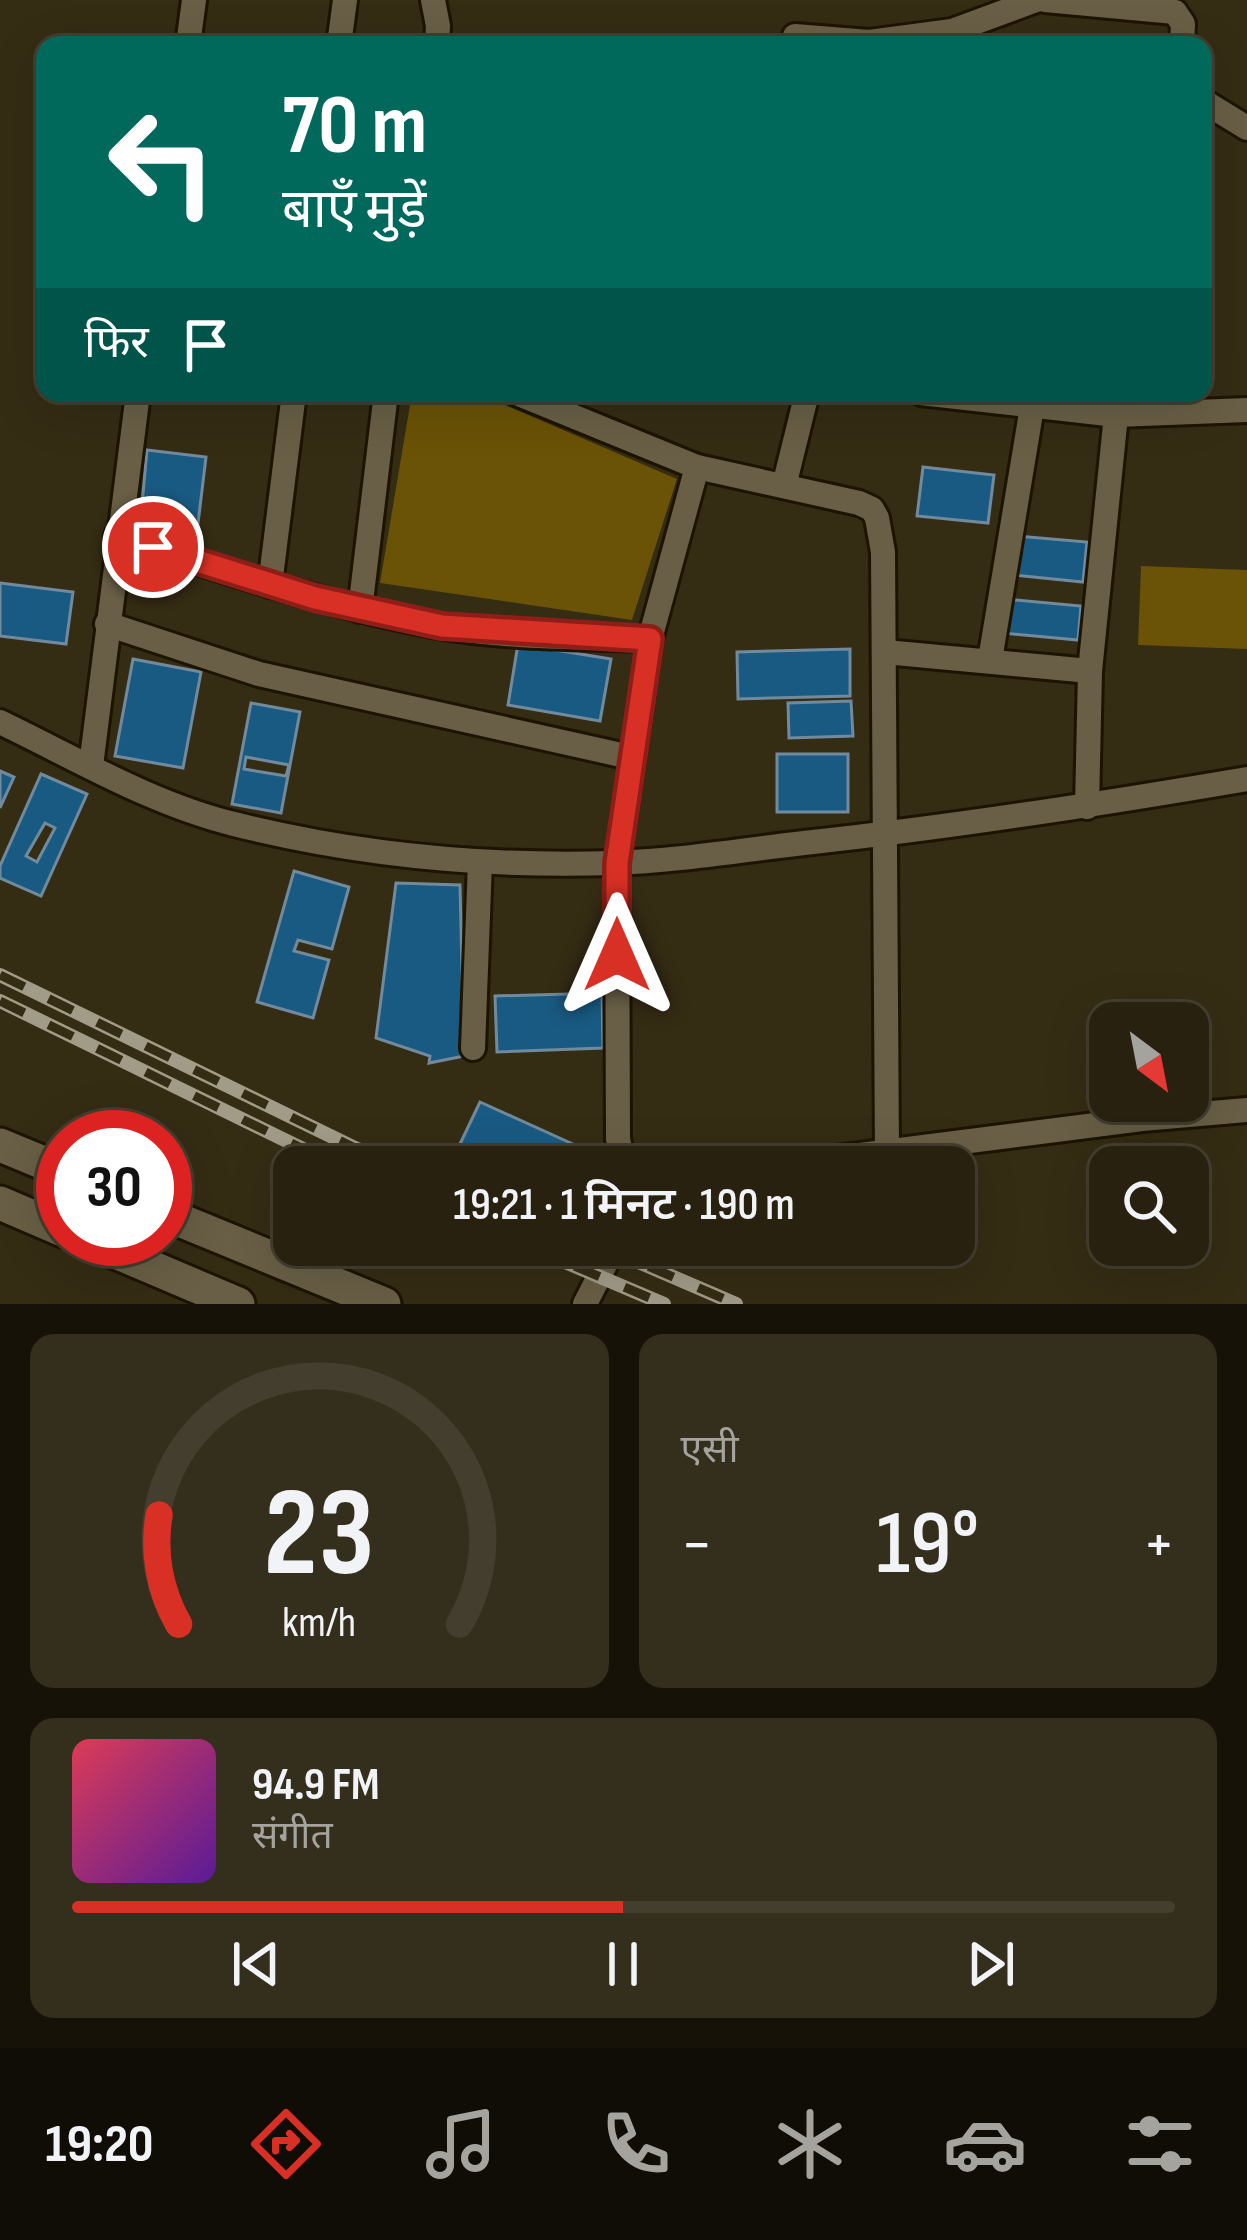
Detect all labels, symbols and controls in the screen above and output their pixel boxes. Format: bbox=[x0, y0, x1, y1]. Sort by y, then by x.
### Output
text: 70 m bbox=[282, 76, 427, 177]
icon: left bbox=[84, 84, 240, 240]
text: बाएँ मुड़ें bbox=[282, 178, 426, 243]
icon: arrive bbox=[173, 312, 239, 378]
text: फिर bbox=[84, 316, 149, 371]
pin bbox=[102, 496, 204, 598]
icon: arrive bbox=[120, 514, 186, 580]
position arrow bbox=[554, 892, 680, 1018]
north arrow bbox=[1089, 1002, 1209, 1122]
map controls bbox=[1089, 1002, 1209, 1266]
speed limit sign: 30 bbox=[36, 1110, 192, 1266]
button: search bbox=[1089, 1146, 1209, 1266]
text: 19:21 · 1 मिनट · 190 m bbox=[453, 1178, 795, 1233]
text: एसी bbox=[681, 1427, 739, 1474]
text: 23 bbox=[264, 1461, 375, 1610]
text: 19° bbox=[876, 1491, 979, 1599]
text: − bbox=[681, 1506, 713, 1585]
text: + bbox=[1143, 1506, 1175, 1585]
text: km/h bbox=[282, 1597, 356, 1649]
text: 94.9 FM bbox=[252, 1758, 380, 1813]
text: संगीत bbox=[252, 1813, 333, 1860]
icon: previous bbox=[223, 1931, 289, 1997]
icon: pause bbox=[590, 1931, 656, 1997]
icon: next bbox=[958, 1931, 1024, 1997]
icon: directions bbox=[244, 2102, 328, 2186]
icon: music bbox=[419, 2102, 503, 2186]
icon: phone bbox=[594, 2102, 678, 2186]
icon: climate bbox=[768, 2102, 852, 2186]
icon: car bbox=[943, 2102, 1027, 2186]
icon: filters bbox=[1118, 2102, 1202, 2186]
text: 19:20 bbox=[45, 2112, 154, 2177]

